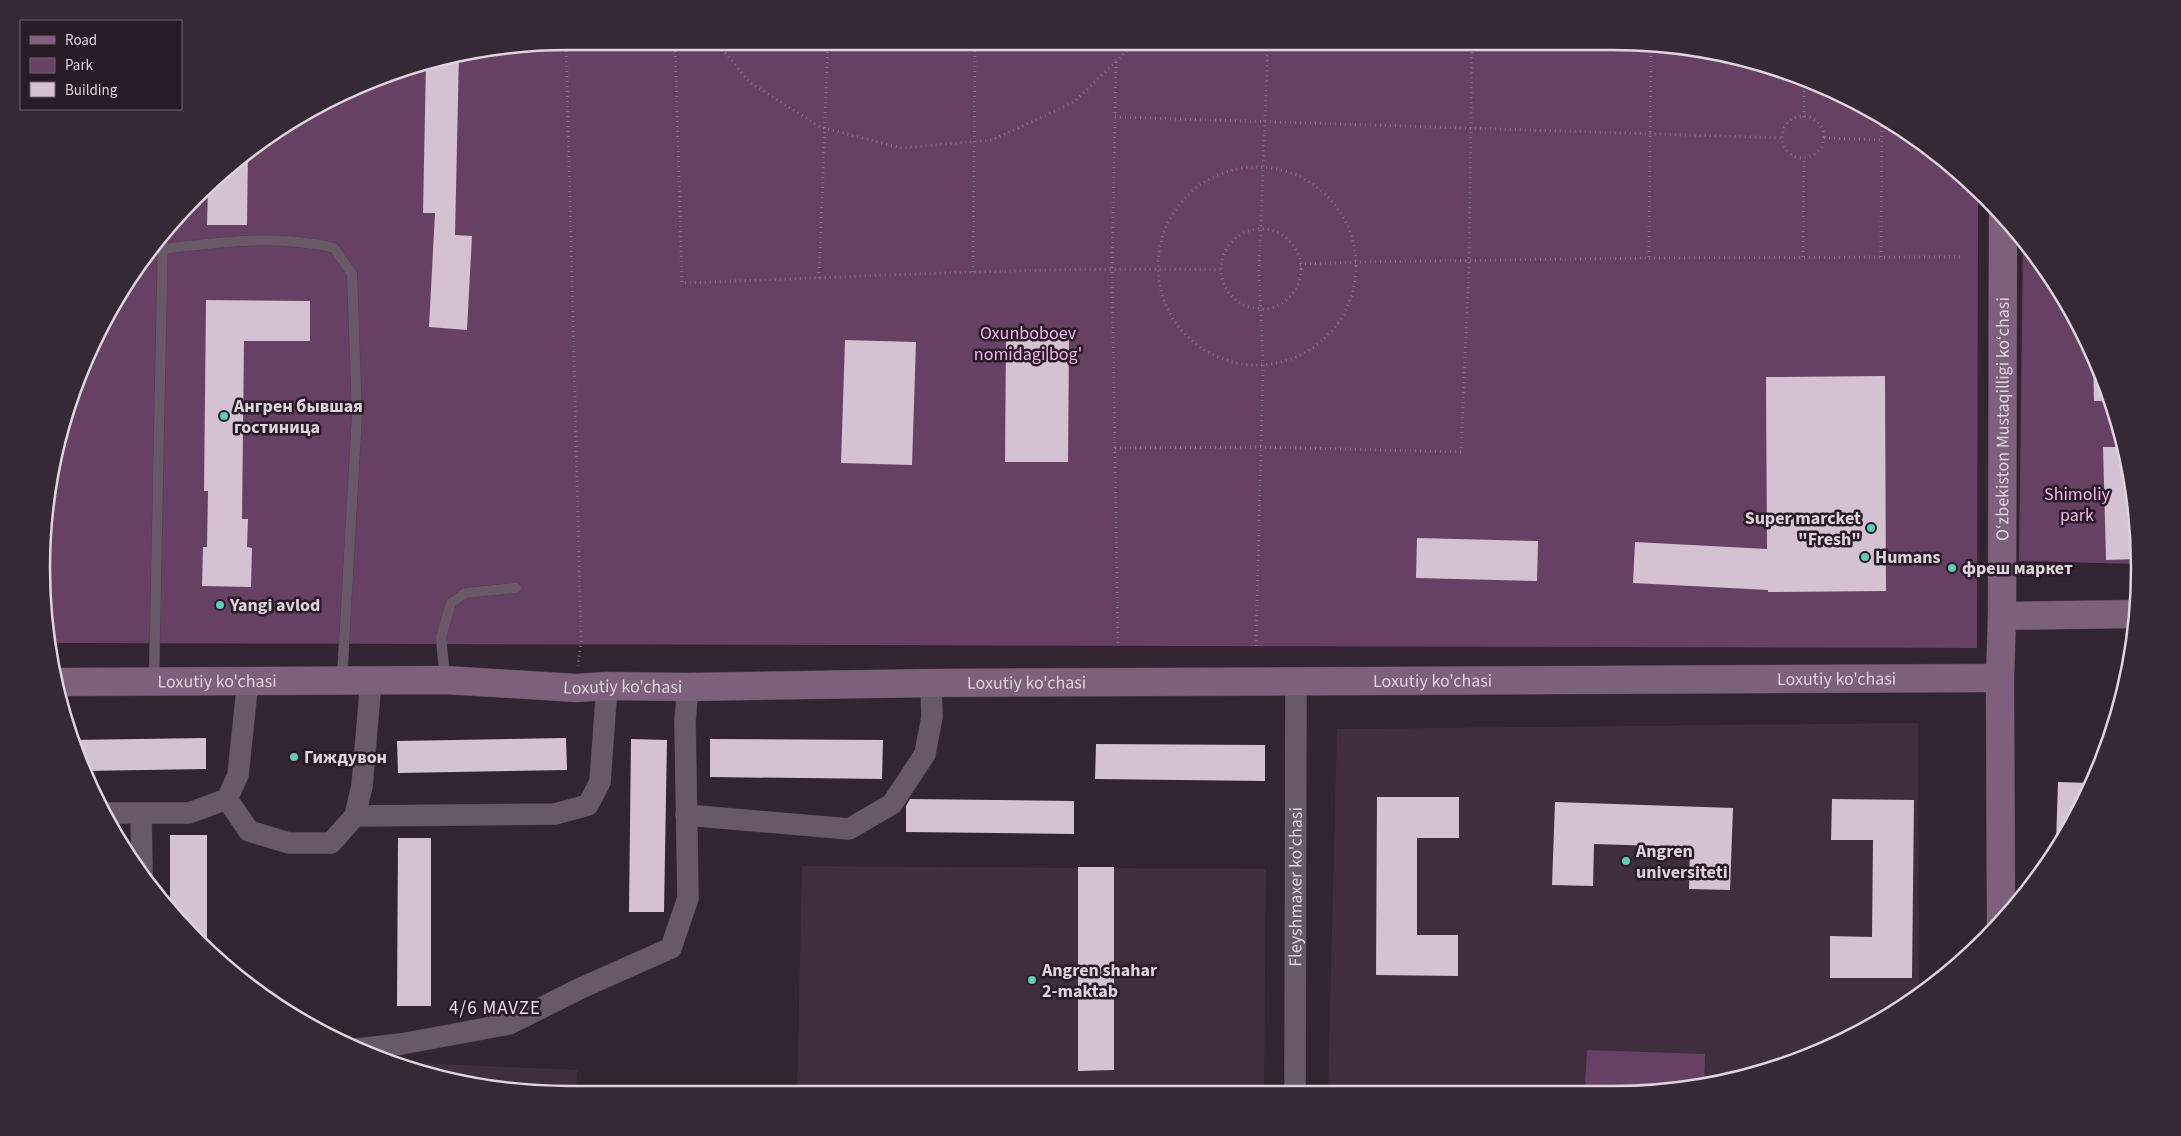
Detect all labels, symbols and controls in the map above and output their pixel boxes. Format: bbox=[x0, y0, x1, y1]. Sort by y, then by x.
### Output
legend bbox=[20, 20, 182, 110]
text: Road bbox=[65, 30, 97, 51]
text: Park bbox=[65, 55, 94, 76]
text: Building bbox=[65, 80, 118, 101]
street label: O‘zbekiston Mustaqilligi ko‘chasi bbox=[1990, 297, 2015, 541]
park label: Oxunboboev nomidagi bog' bbox=[974, 321, 1082, 367]
place label: Ангрен бывшая гостиница bbox=[233, 394, 363, 440]
marker: Ангрен бывшая гостиница bbox=[218, 410, 230, 422]
park label: Shimoliy park bbox=[2044, 482, 2111, 528]
place label: Super marcket "Fresh" bbox=[1745, 506, 1861, 552]
marker: Super marcket "Fresh" bbox=[1865, 522, 1877, 534]
place label: Humans bbox=[1875, 545, 1941, 570]
marker: Humans bbox=[1859, 551, 1871, 563]
place label: фреш маркет bbox=[1962, 556, 2073, 581]
marker: фреш маркет bbox=[1946, 562, 1958, 574]
place label: Yangi avlod bbox=[229, 593, 320, 618]
marker: Yangi avlod bbox=[214, 599, 226, 611]
street label: Loxutiy ko'chasi bbox=[1777, 666, 1896, 692]
street label: Loxutiy ko'chasi bbox=[157, 668, 277, 694]
street label: Loxutiy ko'chasi bbox=[1373, 668, 1492, 693]
street label: Loxutiy ko'chasi bbox=[967, 670, 1086, 695]
street label: Loxutiy ko'chasi bbox=[562, 673, 682, 701]
place label: Гиждувон bbox=[304, 745, 387, 770]
marker: Гиждувон bbox=[288, 751, 300, 763]
street label: Fleyshmaxer ko'chasi bbox=[1283, 807, 1308, 967]
place label: Angren universiteti bbox=[1635, 839, 1728, 885]
marker: Angren universiteti bbox=[1620, 855, 1632, 867]
place label: Angren shahar 2-maktab bbox=[1041, 958, 1158, 1004]
marker: Angren shahar 2-maktab bbox=[1026, 974, 1038, 986]
district label: 4/6 MAVZE bbox=[449, 995, 541, 1022]

